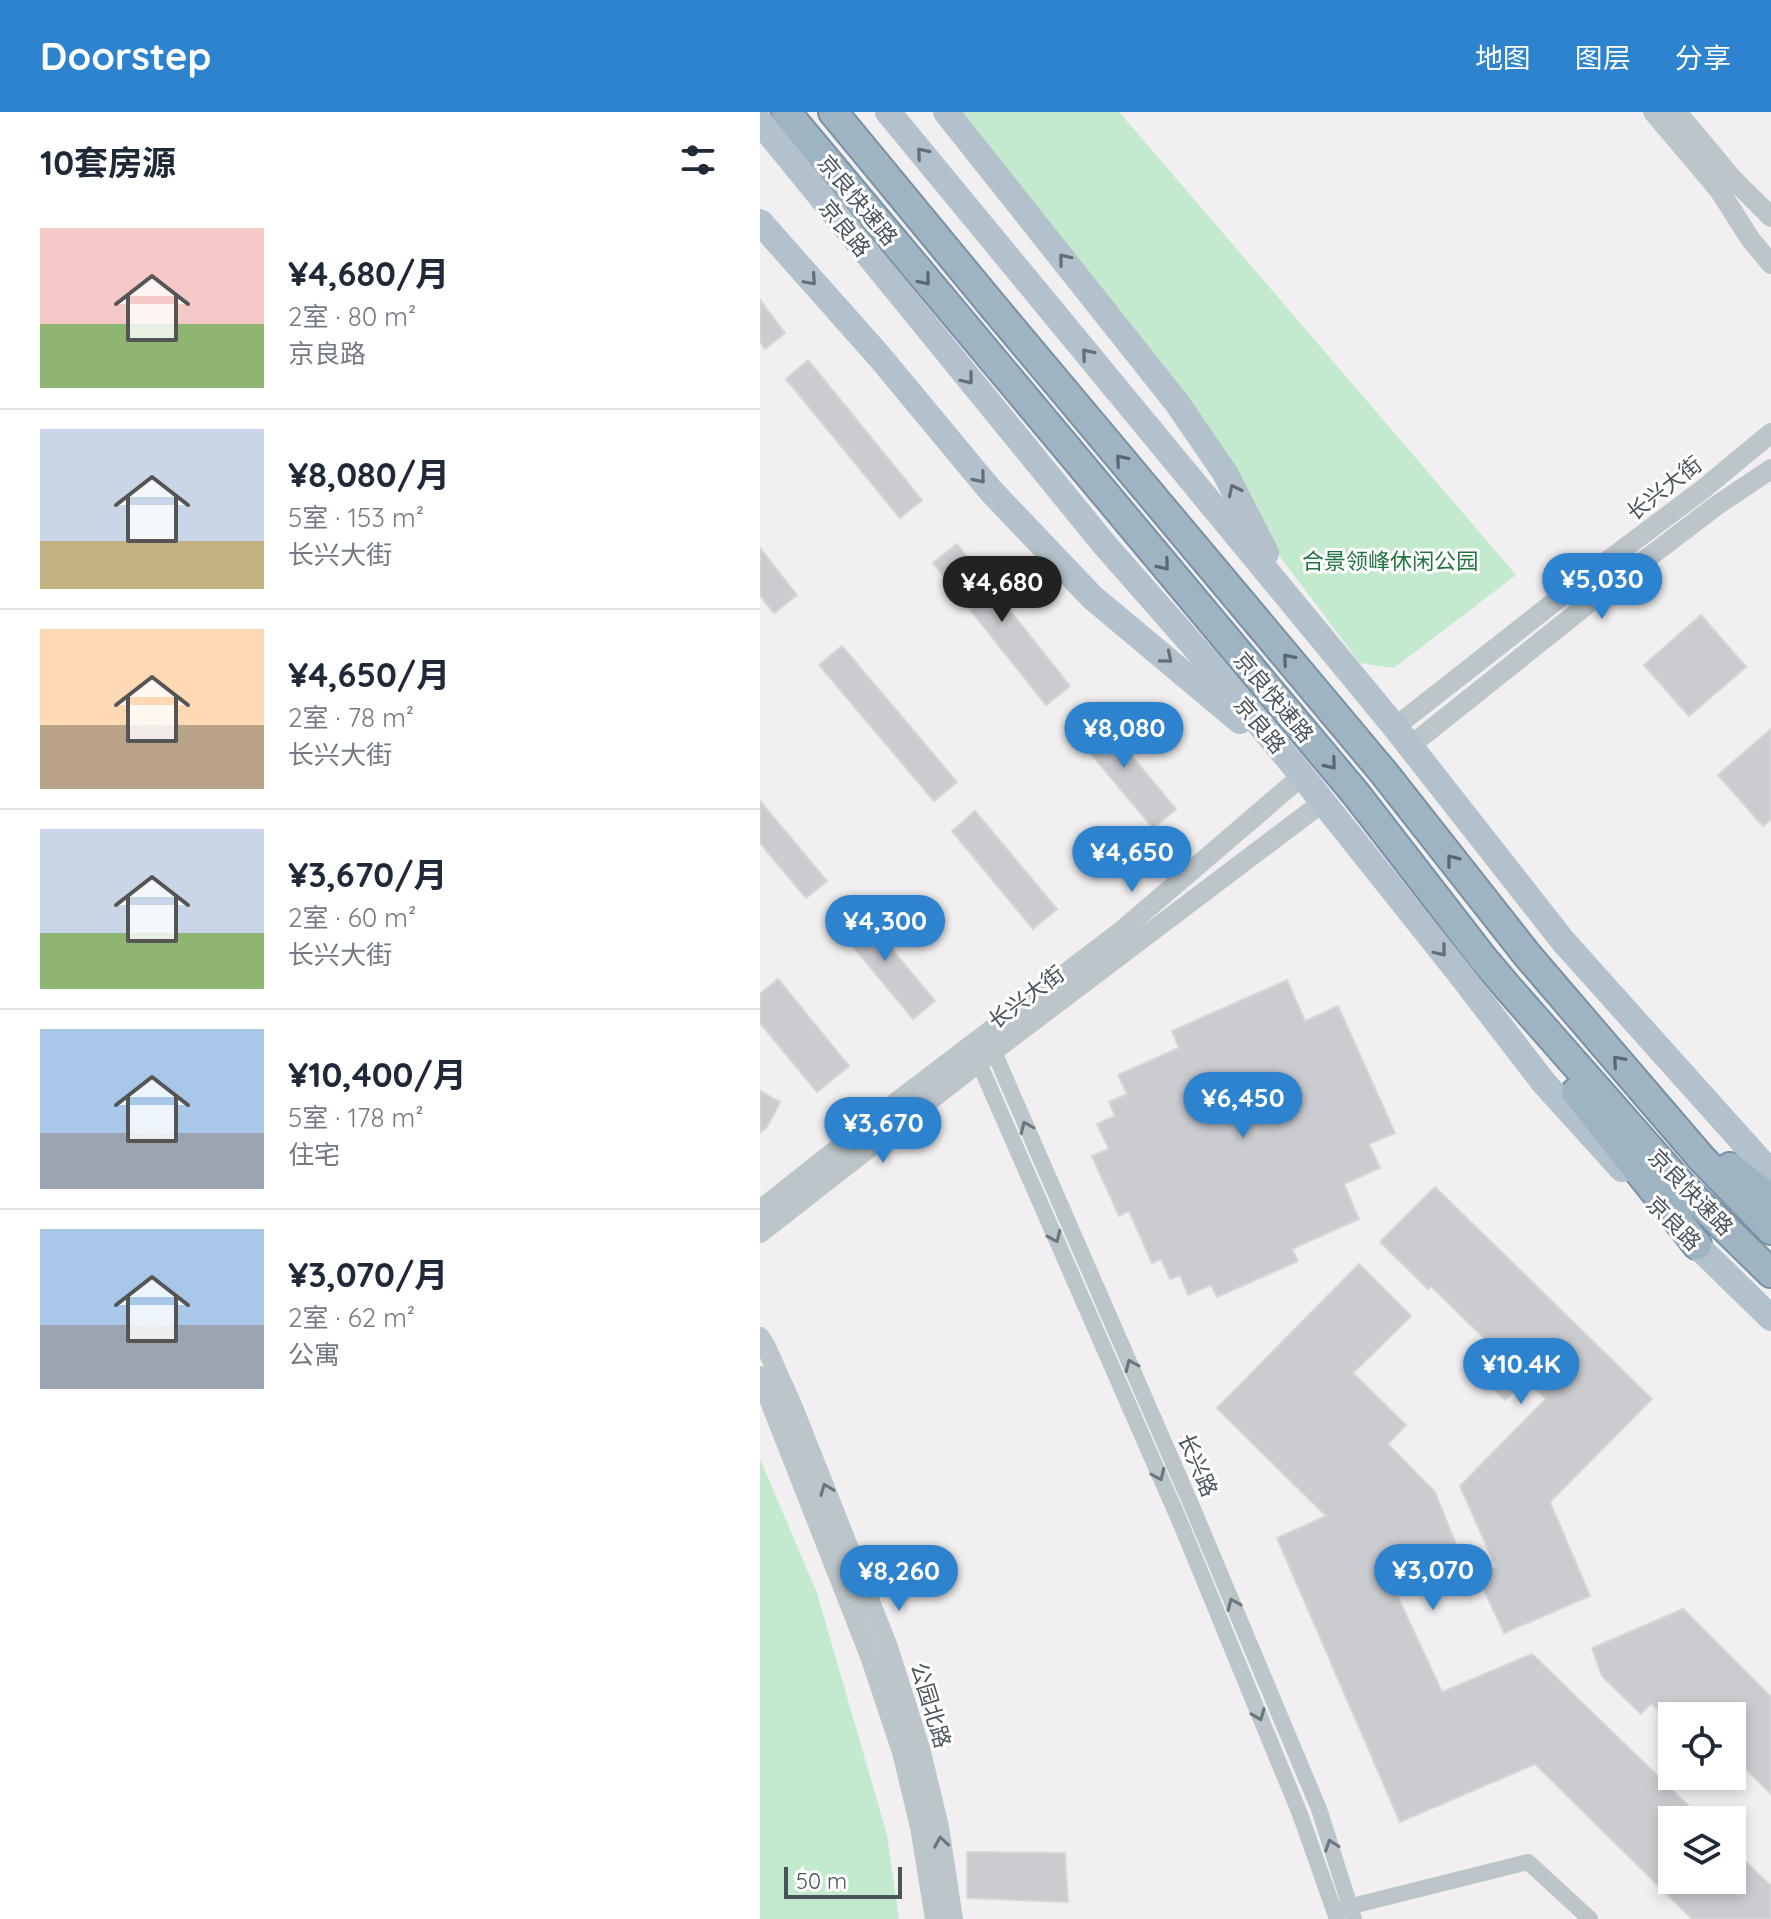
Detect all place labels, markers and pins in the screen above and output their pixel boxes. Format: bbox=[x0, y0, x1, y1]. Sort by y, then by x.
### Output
pin: ¥5,030 bbox=[1537, 553, 1667, 621]
pin: ¥4,680 bbox=[937, 556, 1067, 624]
pin: ¥8,080 bbox=[1059, 702, 1189, 770]
pin: ¥4,650 bbox=[1067, 826, 1197, 894]
pin: ¥4,300 bbox=[820, 895, 950, 963]
pin: ¥6,450 bbox=[1178, 1072, 1308, 1140]
pin: ¥3,670 bbox=[818, 1097, 948, 1165]
pin: ¥10.4K bbox=[1456, 1338, 1586, 1406]
pin: ¥3,070 bbox=[1368, 1544, 1498, 1612]
pin: ¥8,260 bbox=[834, 1545, 964, 1613]

